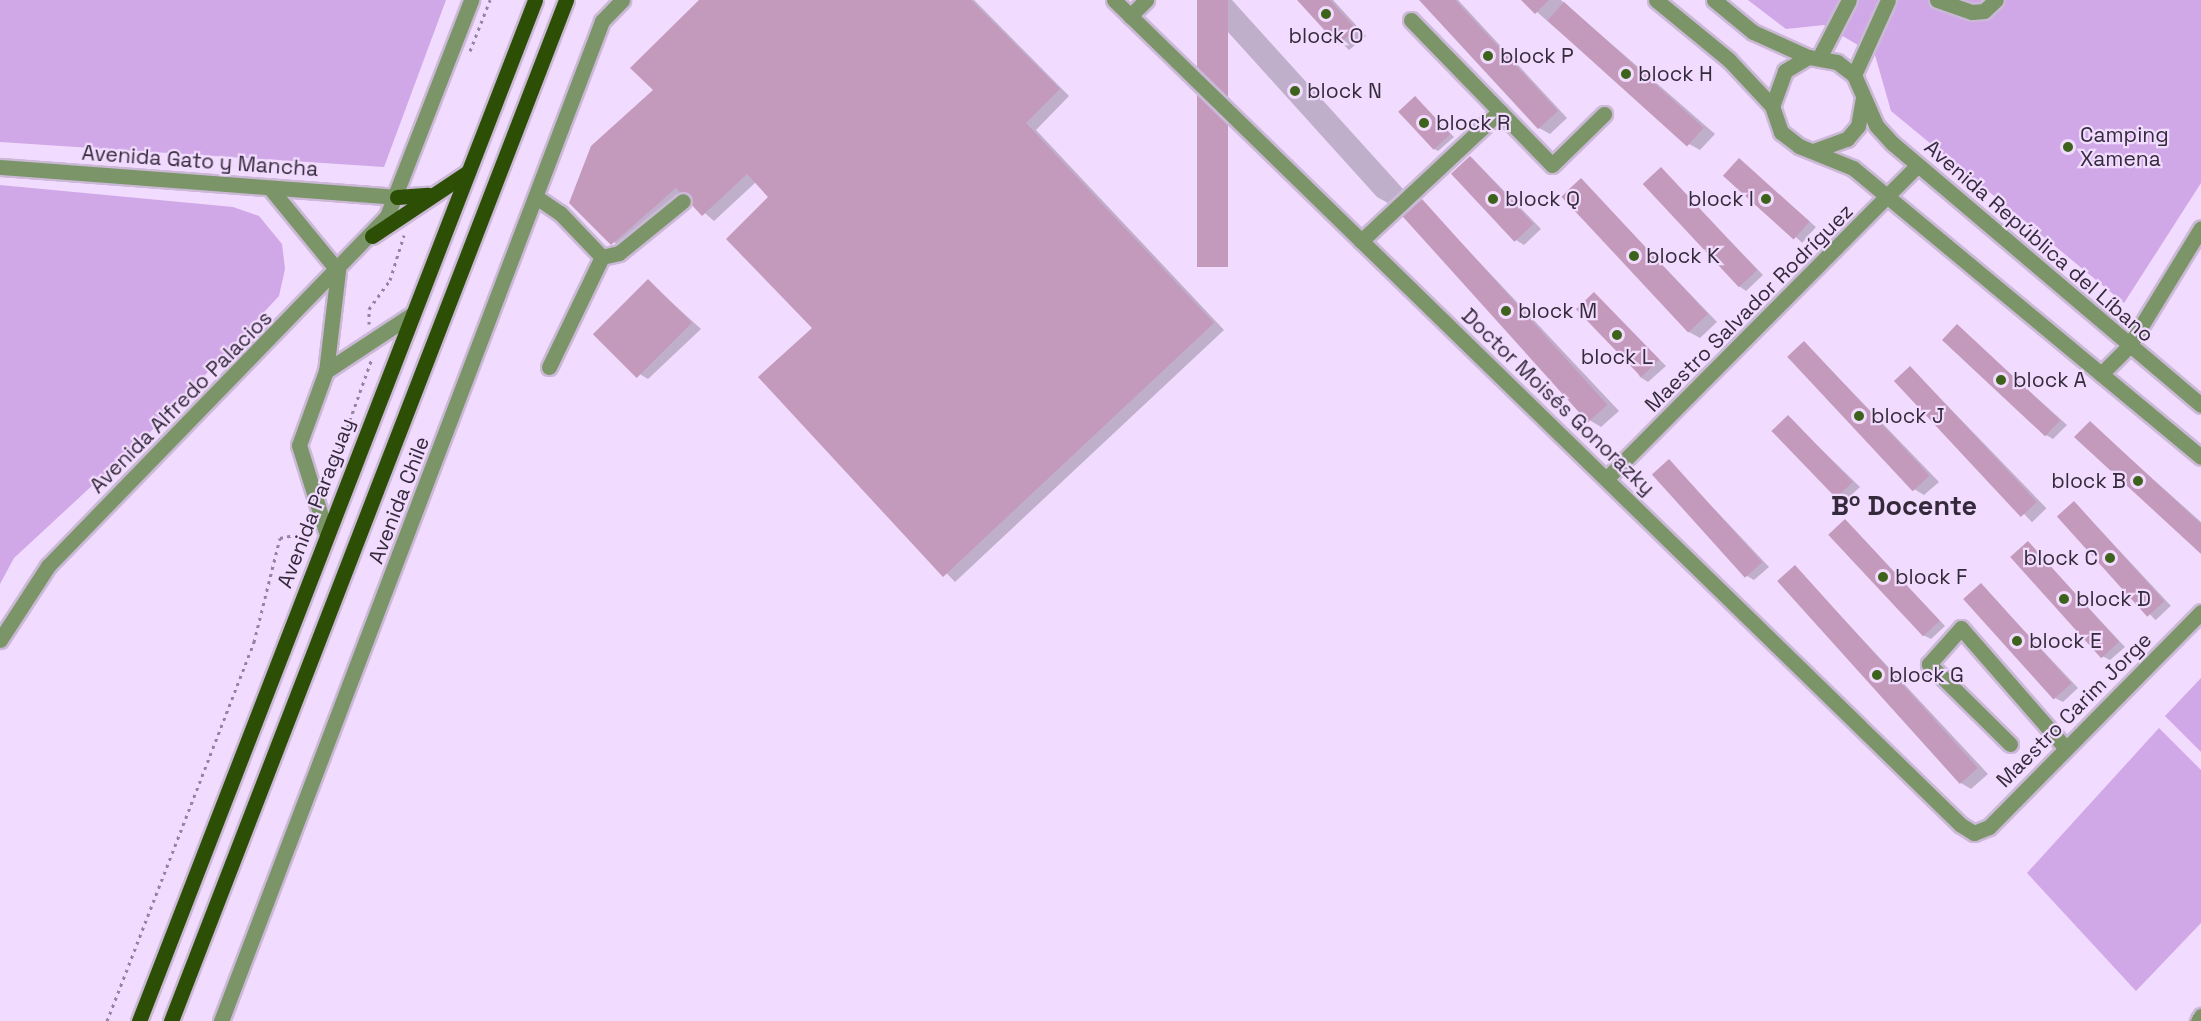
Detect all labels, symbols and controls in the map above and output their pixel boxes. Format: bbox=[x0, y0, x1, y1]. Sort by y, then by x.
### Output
marker: block O bbox=[1319, 7, 1333, 21]
place label: block O bbox=[1289, 23, 1363, 49]
place label: block P bbox=[1500, 43, 1574, 69]
marker: block P bbox=[1481, 49, 1495, 63]
place label: block H bbox=[1638, 61, 1713, 87]
marker: block H bbox=[1619, 67, 1633, 81]
place label: block N bbox=[1307, 78, 1382, 104]
marker: block N bbox=[1288, 84, 1302, 98]
place label: block R bbox=[1436, 110, 1510, 136]
marker: block R bbox=[1417, 116, 1431, 130]
place label: Camping Xamena bbox=[2080, 122, 2169, 172]
street label: Avenida República del Líbano bbox=[1919, 135, 2159, 347]
street label: Avenida Gato y Mancha bbox=[81, 140, 319, 182]
marker: Camping Xamena bbox=[2061, 140, 2075, 154]
place label: block Q bbox=[1505, 186, 1580, 212]
place label: block I bbox=[1688, 186, 1754, 212]
marker: block Q bbox=[1486, 192, 1500, 206]
marker: block I bbox=[1759, 192, 1773, 206]
street label: Maestro Salvador Rodríguez bbox=[1640, 199, 1858, 417]
place label: block K bbox=[1646, 243, 1720, 269]
marker: block K bbox=[1627, 249, 1641, 263]
place label: block M bbox=[1518, 298, 1597, 324]
street label: Doctor Moisés Gonorazky bbox=[1456, 303, 1660, 501]
marker: block M bbox=[1499, 304, 1513, 318]
street label: Avenida Alfredo Palacios bbox=[84, 305, 278, 499]
marker: block L bbox=[1610, 328, 1624, 342]
place label: block L bbox=[1581, 344, 1653, 370]
place label: block A bbox=[2013, 367, 2087, 393]
marker: block A bbox=[1994, 373, 2008, 387]
place label: block J bbox=[1871, 403, 1944, 429]
marker: block J bbox=[1852, 409, 1866, 423]
street label: Avenida Paraguay bbox=[272, 414, 360, 592]
street label: Avenida Chile bbox=[363, 433, 435, 567]
place label: block B bbox=[2051, 468, 2126, 494]
marker: block B bbox=[2131, 474, 2145, 488]
district label: Bº Docente bbox=[1831, 490, 1977, 522]
place label: block C bbox=[2024, 545, 2098, 571]
marker: block C bbox=[2103, 551, 2117, 565]
place label: block F bbox=[1895, 564, 1967, 590]
marker: block F bbox=[1876, 570, 1890, 584]
place label: block D bbox=[2076, 586, 2151, 612]
marker: block D bbox=[2057, 592, 2071, 606]
street label: Maestro Carim Jorge bbox=[1991, 627, 2157, 793]
place label: block E bbox=[2029, 628, 2102, 654]
marker: block E bbox=[2010, 634, 2024, 648]
place label: block G bbox=[1889, 662, 1964, 688]
marker: block G bbox=[1870, 668, 1884, 682]

